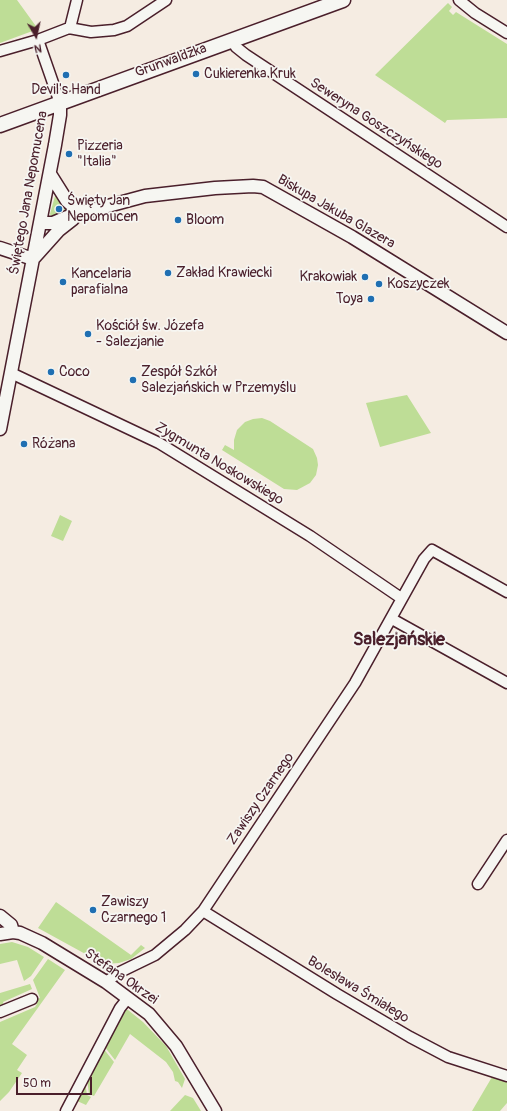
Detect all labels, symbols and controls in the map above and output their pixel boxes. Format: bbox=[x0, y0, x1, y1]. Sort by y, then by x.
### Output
north arrow bbox=[16, 16, 56, 56]
street label: Grunwaldzka bbox=[133, 40, 209, 82]
text: N bbox=[33, 41, 43, 55]
place label: Cukierenka Kruk bbox=[204, 66, 296, 82]
marker: Cukierenka Kruk bbox=[191, 69, 201, 79]
marker: Devil's Hand bbox=[61, 70, 71, 80]
street label: Seweryna Goszczyńskiego bbox=[307, 75, 445, 173]
place label: Devil's Hand bbox=[31, 82, 101, 98]
street label: Świętego Jana Nepomucena bbox=[6, 110, 52, 276]
place label: Pizzeria "Italia" bbox=[77, 138, 123, 170]
marker: Pizzeria "Italia" bbox=[64, 149, 74, 159]
street label: Biskupa Jakuba Glazera bbox=[274, 171, 398, 253]
place label: Święty Jan Nepomucen bbox=[67, 193, 138, 226]
marker: Święty Jan Nepomucen bbox=[54, 204, 64, 214]
place label: Bloom bbox=[186, 212, 224, 228]
marker: Bloom bbox=[173, 215, 183, 225]
place label: Zakład Krawiecki bbox=[176, 265, 272, 281]
place label: Kancelaria parafialna bbox=[71, 266, 131, 298]
marker: Zakład Krawiecki bbox=[163, 268, 173, 278]
place label: Krakowiak bbox=[300, 269, 357, 285]
marker: Krakowiak bbox=[360, 272, 370, 282]
place label: Koszyczek bbox=[387, 276, 450, 292]
marker: Kancelaria parafialna bbox=[58, 277, 68, 287]
marker: Koszyczek bbox=[374, 279, 384, 289]
place label: Toya bbox=[336, 291, 363, 307]
marker: Toya bbox=[366, 294, 376, 304]
place label: Kościół św. Józefa - Salezjanie bbox=[96, 318, 204, 350]
marker: Kościół św. Józefa - Salezjanie bbox=[83, 329, 93, 339]
place label: Coco bbox=[59, 364, 90, 380]
place label: Zespół Szkół Salezjańskich w Przemyślu bbox=[141, 364, 296, 396]
marker: Coco bbox=[46, 367, 56, 377]
marker: Zespół Szkół Salezjańskich w Przemyślu bbox=[128, 375, 138, 385]
street label: Zygmunta Noskowskiego bbox=[152, 419, 286, 509]
place label: Różana bbox=[32, 436, 76, 452]
marker: Różana bbox=[19, 439, 29, 449]
district label: Salezjańskie bbox=[353, 629, 445, 651]
street label: Zawiszy Czarnego bbox=[224, 750, 298, 848]
place label: Zawiszy Czarnego 1 bbox=[101, 894, 166, 926]
marker: Zawiszy Czarnego 1 bbox=[88, 905, 98, 915]
street label: Stefana Okrzei bbox=[81, 946, 161, 1008]
street label: Bolesława Śmiałego bbox=[304, 953, 412, 1027]
scale bar bbox=[18, 1069, 94, 1095]
text: 50 m bbox=[23, 1076, 51, 1091]

